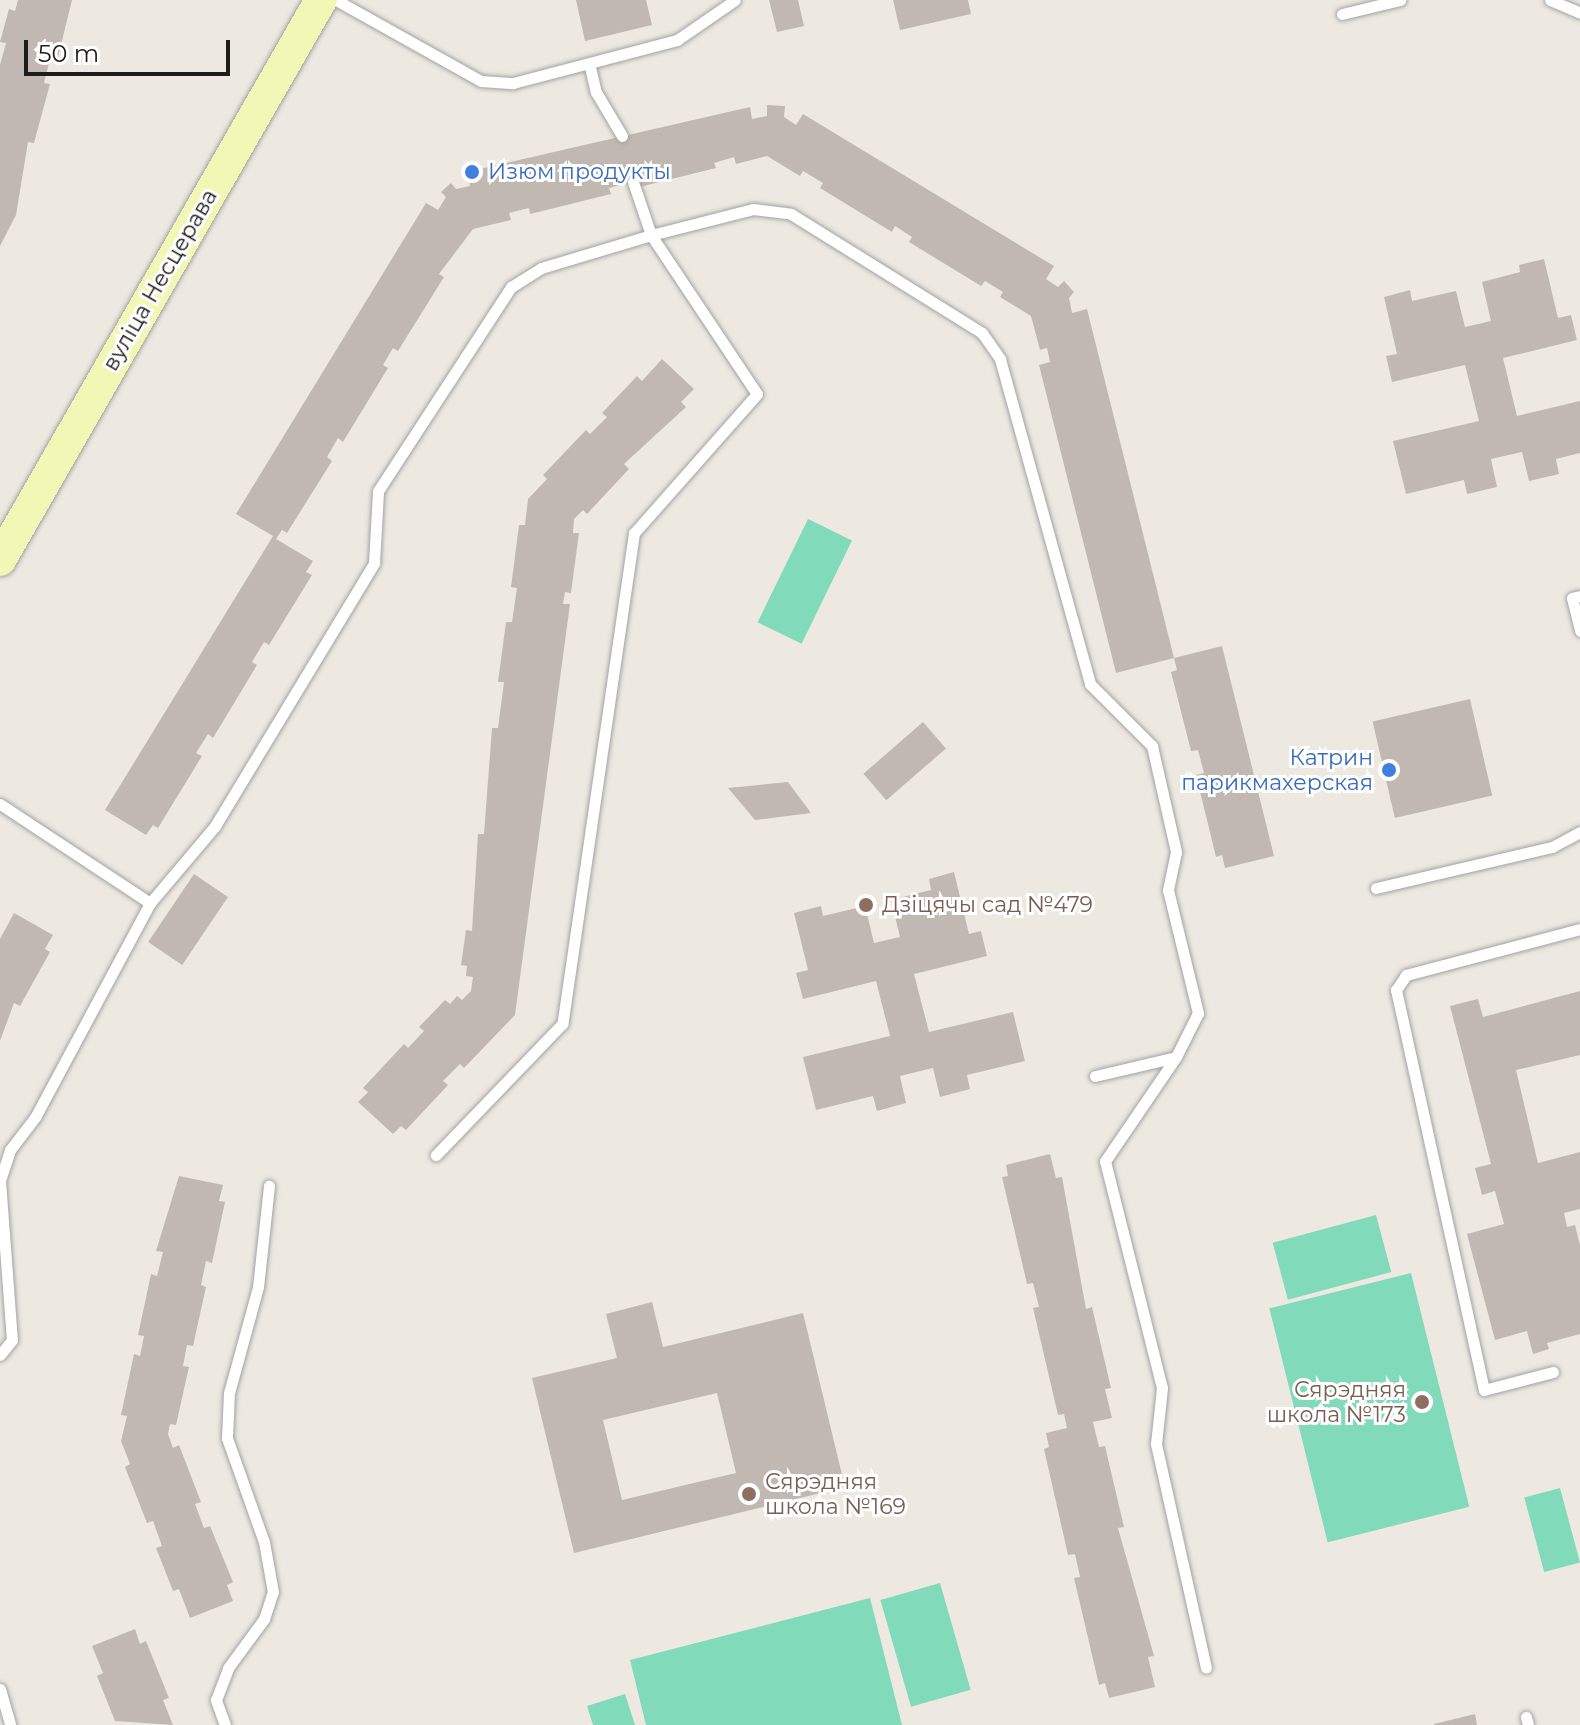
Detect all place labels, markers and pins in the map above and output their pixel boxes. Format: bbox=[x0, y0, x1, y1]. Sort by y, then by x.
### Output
place label: Изюм продукты bbox=[488, 159, 671, 185]
marker: Изюм продукты bbox=[463, 163, 481, 181]
place label: Катрин парикмахерская bbox=[1181, 744, 1373, 796]
marker: Катрин парикмахерская bbox=[1380, 761, 1398, 779]
place label: Дзіцячы сад №479 bbox=[882, 892, 1093, 918]
marker: Дзіцячы сад №479 bbox=[857, 896, 875, 914]
place label: Сярэдняя школа №173 bbox=[1267, 1376, 1406, 1428]
marker: Сярэдняя школа №173 bbox=[1413, 1393, 1431, 1411]
place label: Сярэдняя школа №169 bbox=[765, 1468, 906, 1520]
marker: Сярэдняя школа №169 bbox=[740, 1485, 758, 1503]

